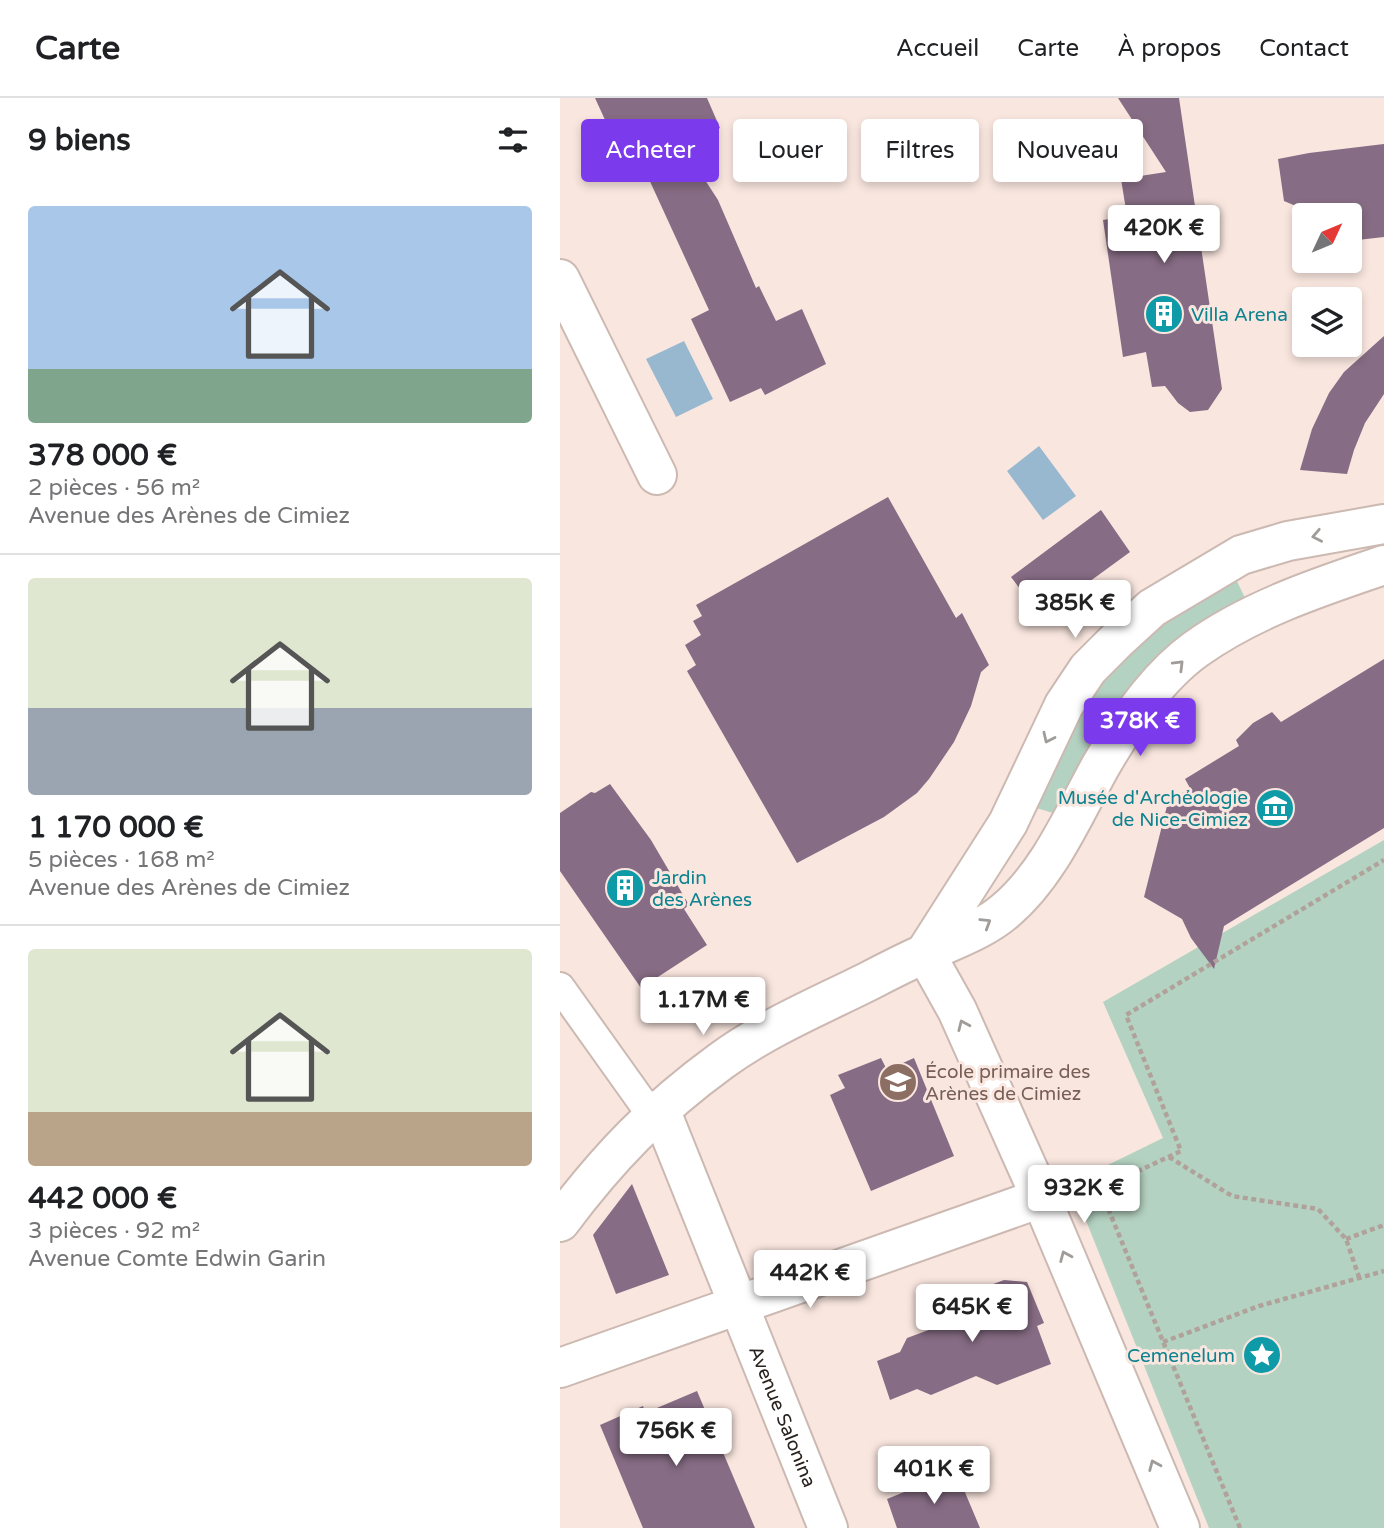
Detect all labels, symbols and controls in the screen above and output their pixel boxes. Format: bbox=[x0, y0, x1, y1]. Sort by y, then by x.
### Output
text: Carte bbox=[35, 29, 120, 68]
text: Accueil bbox=[896, 34, 979, 63]
text: Carte bbox=[1017, 34, 1079, 63]
text: À propos bbox=[1117, 34, 1221, 63]
text: Contact bbox=[1259, 34, 1349, 63]
chip: Acheter bbox=[581, 119, 719, 182]
chip: Louer bbox=[733, 119, 847, 182]
chip: Filtres bbox=[861, 119, 979, 182]
chip: Nouveau bbox=[993, 119, 1143, 182]
icon: filters bbox=[494, 121, 532, 159]
text: 9 biens bbox=[28, 122, 131, 159]
north arrow bbox=[1292, 203, 1362, 273]
map controls bbox=[1292, 203, 1362, 357]
pin: 420K € bbox=[1107, 206, 1221, 265]
text: 420K € bbox=[1124, 214, 1204, 242]
icon: home bbox=[217, 251, 343, 377]
button: layers bbox=[1292, 287, 1362, 357]
building icon: Villa Arena bbox=[1143, 293, 1185, 335]
place label: Villa Arena bbox=[1191, 304, 1288, 326]
text: 378 000 € bbox=[28, 437, 177, 474]
text: 2 pièces · 56 m² bbox=[28, 474, 200, 502]
text: Avenue des Arènes de Cimiez bbox=[28, 502, 350, 530]
one-way arrow bbox=[1311, 528, 1323, 543]
pin: 385K € bbox=[1018, 580, 1132, 640]
text: 385K € bbox=[1035, 589, 1115, 617]
icon: home bbox=[217, 623, 343, 749]
one-way arrow bbox=[1171, 660, 1184, 673]
pin: 378K € bbox=[1083, 698, 1197, 758]
text: 378K € bbox=[1100, 707, 1180, 735]
one-way arrow bbox=[1043, 731, 1057, 743]
place label: Musée d'Archéologie de Nice-Cimiez bbox=[1058, 787, 1248, 831]
museum icon: Musée d'Archéologie de Nice-Cimiez bbox=[1254, 787, 1296, 829]
text: 1 170 000 € bbox=[28, 809, 204, 846]
text: 5 pièces · 168 m² bbox=[28, 846, 215, 874]
building icon: Jardin des Arènes bbox=[604, 867, 646, 909]
place label: Jardin des Arènes bbox=[652, 867, 752, 911]
text: Avenue des Arènes de Cimiez bbox=[28, 874, 350, 902]
one-way arrow bbox=[979, 918, 992, 931]
pin: 1.17M € bbox=[638, 978, 768, 1037]
text: 1.17M € bbox=[656, 986, 750, 1014]
icon: home bbox=[217, 994, 343, 1120]
one-way arrow bbox=[957, 1020, 971, 1032]
school or university icon: École primaire des Arènes de Cimiez bbox=[877, 1061, 919, 1103]
place label: École primaire des Arènes de Cimiez bbox=[925, 1061, 1090, 1105]
pin: 932K € bbox=[1027, 1166, 1141, 1225]
text: 932K € bbox=[1044, 1174, 1124, 1202]
text: 442 000 € bbox=[28, 1180, 177, 1217]
text: 3 pièces · 92 m² bbox=[28, 1217, 200, 1245]
text: Avenue Comte Edwin Garin bbox=[28, 1245, 326, 1273]
pin: 442K € bbox=[753, 1250, 867, 1310]
one-way arrow bbox=[1059, 1250, 1073, 1263]
text: 442K € bbox=[770, 1259, 850, 1287]
pin: 645K € bbox=[915, 1284, 1029, 1344]
text: 645K € bbox=[932, 1293, 1012, 1321]
place icon: Cemenelum bbox=[1241, 1334, 1283, 1376]
street label: Avenue Salonina bbox=[744, 1343, 820, 1490]
place label: Cemenelum bbox=[1127, 1345, 1235, 1367]
pin: 756K € bbox=[619, 1408, 733, 1468]
text: 756K € bbox=[636, 1417, 716, 1445]
pin: 401K € bbox=[877, 1446, 991, 1506]
text: 401K € bbox=[894, 1455, 974, 1483]
one-way arrow bbox=[1148, 1460, 1162, 1472]

